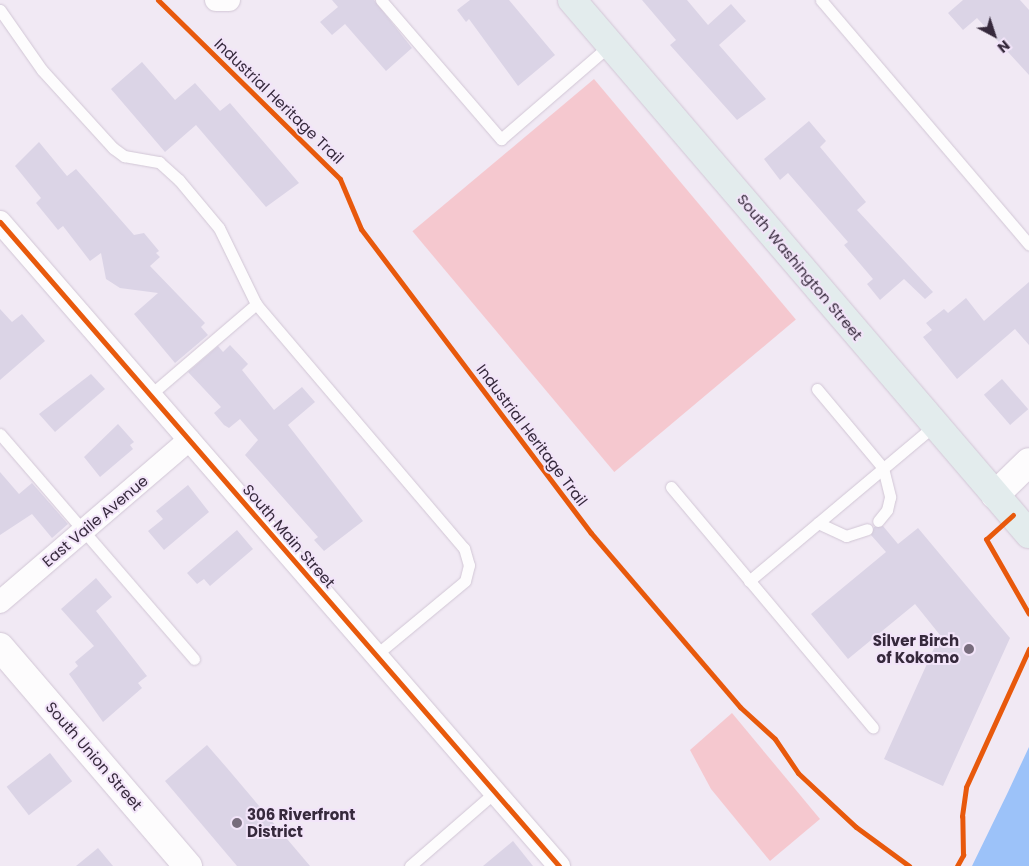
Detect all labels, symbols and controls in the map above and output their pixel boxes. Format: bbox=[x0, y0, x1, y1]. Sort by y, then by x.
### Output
north arrow bbox=[969, 10, 1019, 60]
street label: Industrial Heritage Trail bbox=[211, 35, 347, 167]
text: N bbox=[993, 35, 1014, 58]
street label: South Washington Street bbox=[734, 190, 866, 344]
street label: Industrial Heritage Trail bbox=[473, 361, 591, 509]
street label: East Vaile Avenue bbox=[38, 472, 152, 570]
street label: South Main Street bbox=[239, 481, 339, 591]
place label: Silver Birch of Kokomo bbox=[873, 631, 959, 666]
marker: Silver Birch of Kokomo bbox=[963, 643, 975, 655]
street label: South Union Street bbox=[42, 698, 146, 814]
place label: 306 Riverfront District bbox=[247, 805, 355, 840]
marker: 306 Riverfront District bbox=[231, 817, 243, 829]

